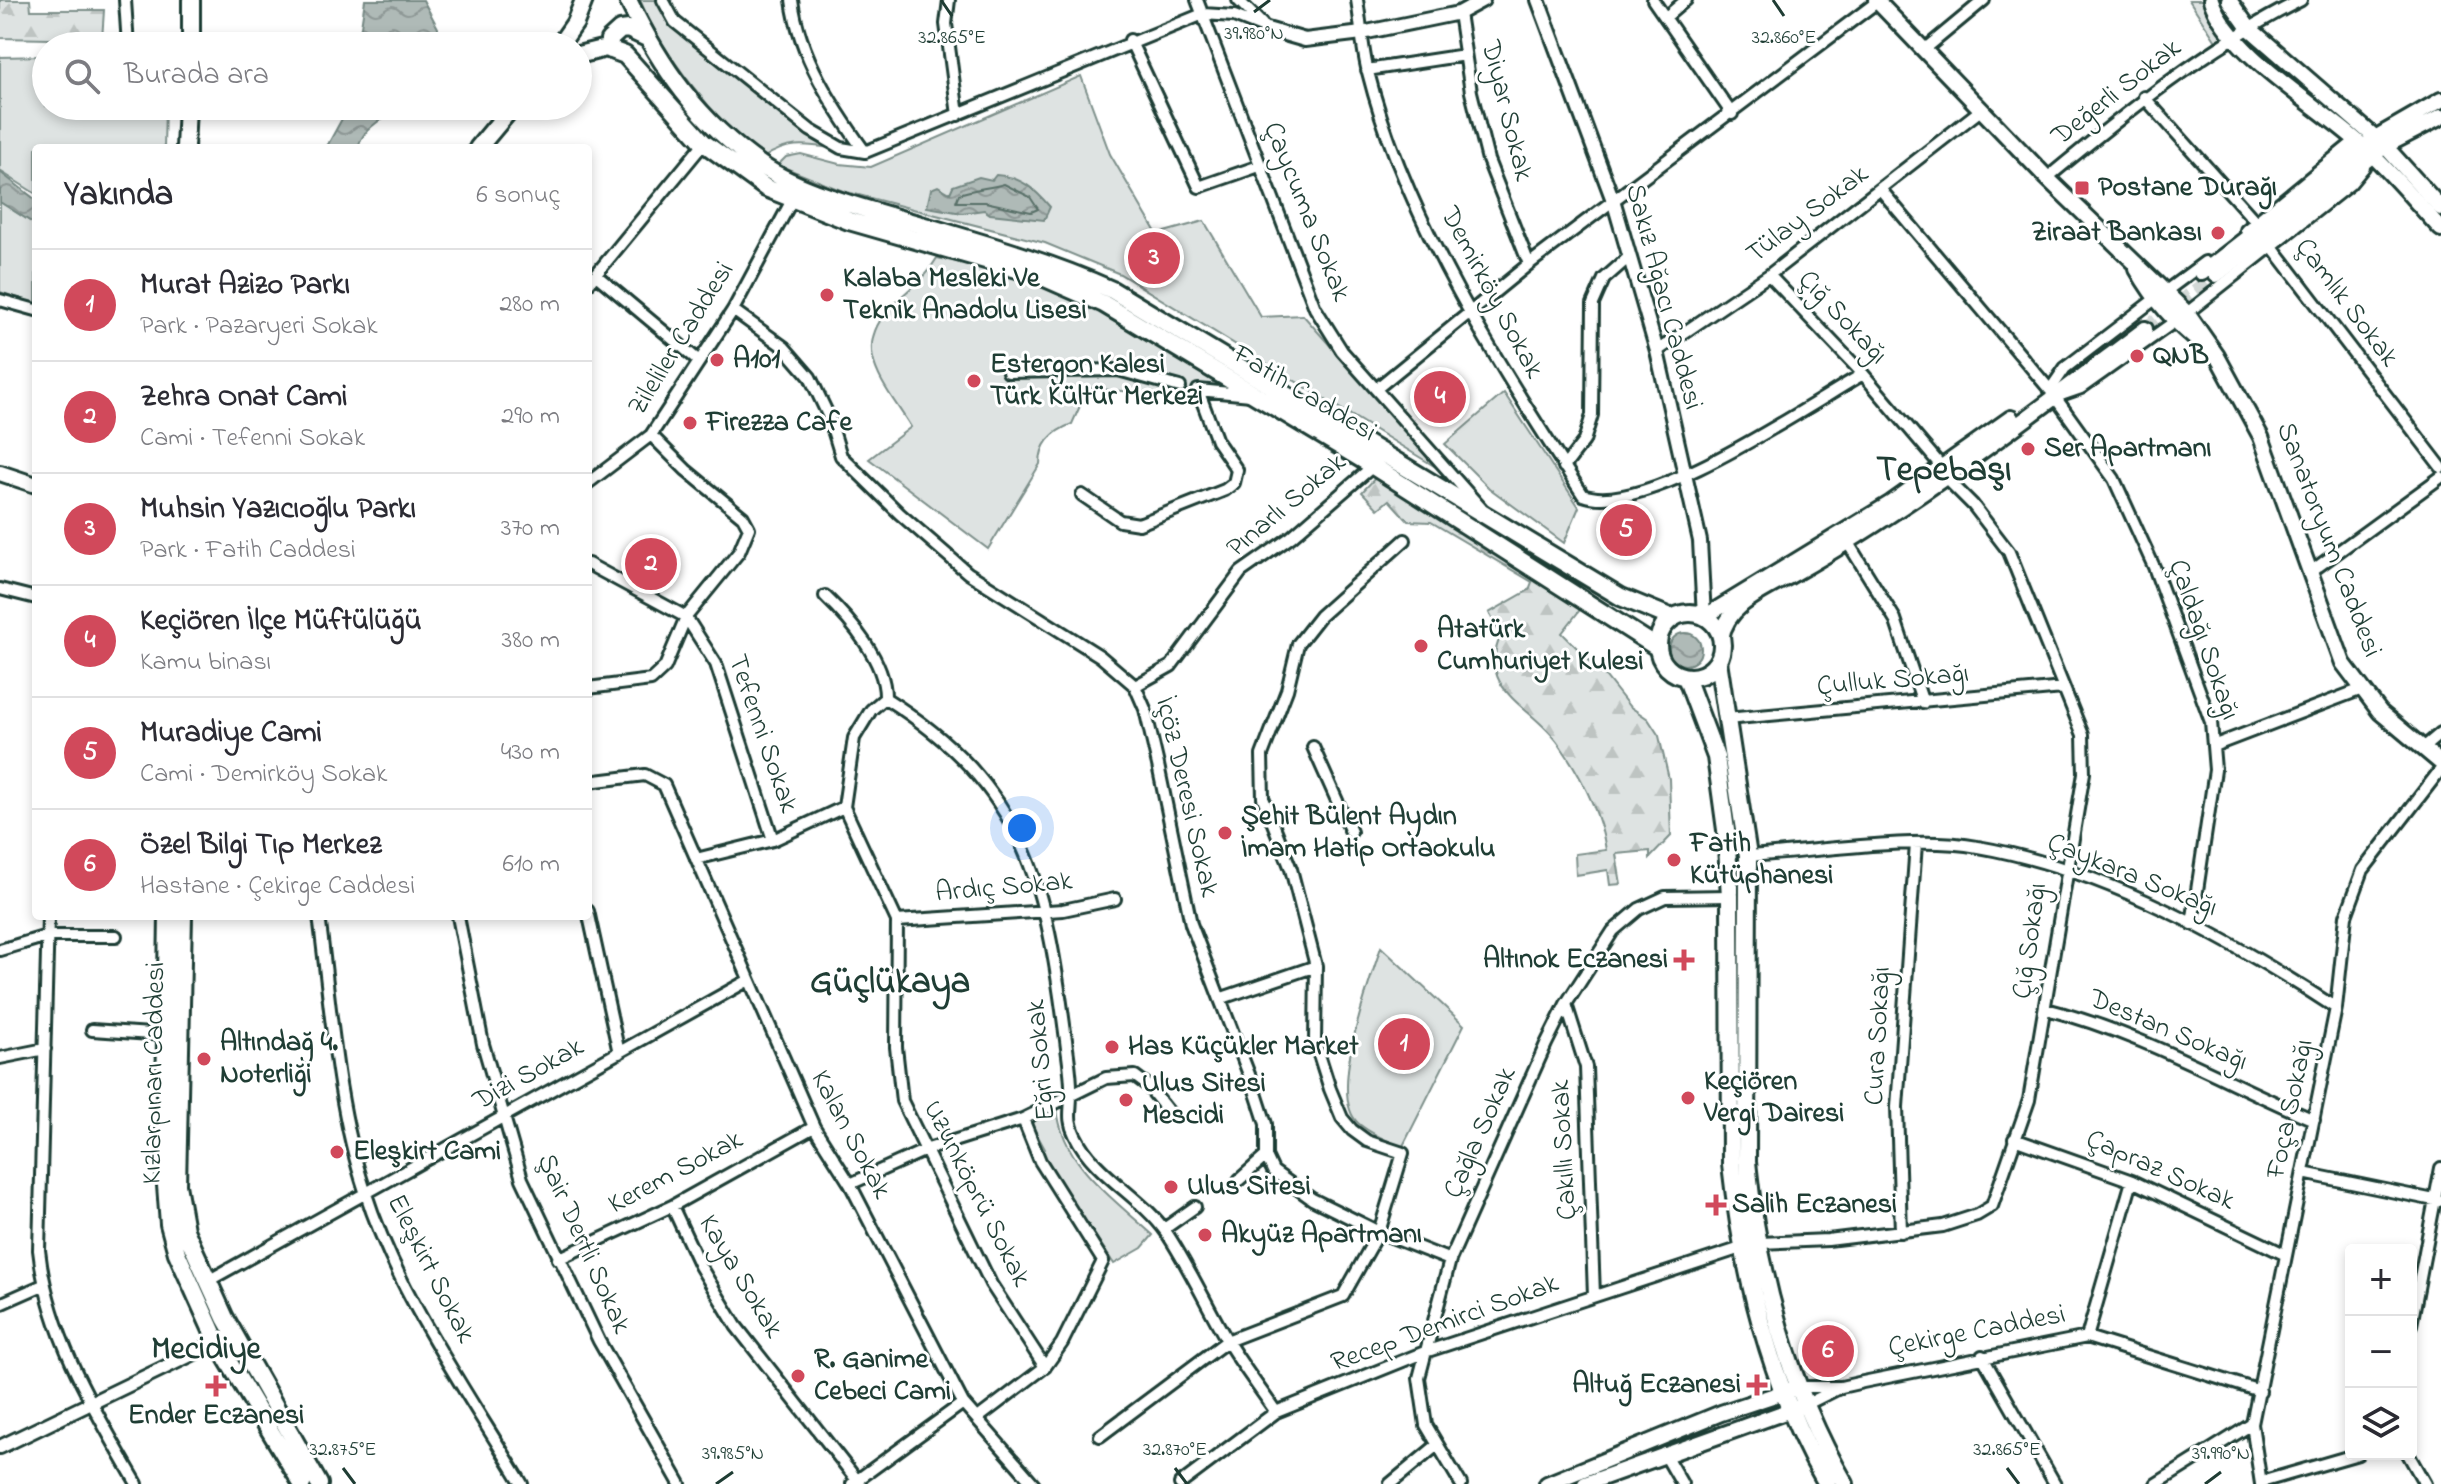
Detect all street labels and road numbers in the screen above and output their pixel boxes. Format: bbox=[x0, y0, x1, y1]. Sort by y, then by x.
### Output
street label: Değerli Sokak bbox=[2043, 29, 2191, 157]
street label: Diyar Sokak bbox=[1469, 36, 1543, 186]
street label: Çaycuma Sokak bbox=[1251, 116, 1361, 309]
street label: Tülay Sokak bbox=[1738, 155, 1878, 275]
street label: Sakız Ağacı Caddesi bbox=[1613, 179, 1713, 415]
street label: Demirköy Sokak bbox=[1428, 199, 1554, 387]
street label: Çamlık Sokak bbox=[2284, 230, 2409, 377]
street label: Zileliler Caddesi bbox=[618, 254, 746, 424]
street label: Çığ Sokağı bbox=[1787, 261, 1897, 375]
street label: Fatih Caddesi bbox=[1223, 334, 1384, 453]
street label: Sanatoryum Caddesi bbox=[2264, 417, 2392, 663]
street label: Pınarlı Sokak bbox=[1218, 443, 1356, 568]
street label: Çaldağı Sokağı bbox=[2156, 554, 2250, 726]
street label: Tefenni Sokak bbox=[716, 649, 808, 819]
street label: Çulluk Sokağı bbox=[1815, 654, 1971, 708]
street label: İçöz Deresi Sokak bbox=[1143, 693, 1229, 902]
street label: Çaykara Sokağı bbox=[2040, 823, 2224, 929]
street label: Ardıç Sokak bbox=[934, 862, 1075, 914]
street label: Çığ Sokağı bbox=[2003, 880, 2059, 1002]
street label: Kızlarpınarı Caddesi bbox=[133, 961, 177, 1185]
street label: Cura Sokağı bbox=[1855, 966, 1903, 1106]
street label: Destan Sokağı bbox=[2081, 979, 2254, 1083]
street label: Eğri Sokak bbox=[1016, 997, 1068, 1122]
street label: Dizi Sokak bbox=[465, 1027, 592, 1123]
street label: Foça Sokağı bbox=[2256, 1036, 2326, 1183]
street label: Çağla Sokak bbox=[1434, 1060, 1529, 1205]
street label: Kalan Sokak bbox=[799, 1063, 901, 1207]
street label: Çakıllı Sokak bbox=[1541, 1078, 1589, 1221]
street label: Uzunköprü Sokak bbox=[911, 1094, 1041, 1295]
street label: Kerem Sokak bbox=[601, 1120, 751, 1226]
street label: Çapraz Sokak bbox=[2079, 1120, 2242, 1222]
street label: Şair Dertli Sokak bbox=[525, 1147, 641, 1341]
street label: Eleşkirt Sokak bbox=[375, 1187, 485, 1351]
street label: Kaya Sokak bbox=[687, 1207, 793, 1347]
street label: Recep Demirci Sokak bbox=[1325, 1264, 1565, 1384]
street label: Çekirge Caddesi bbox=[1885, 1295, 2069, 1369]

